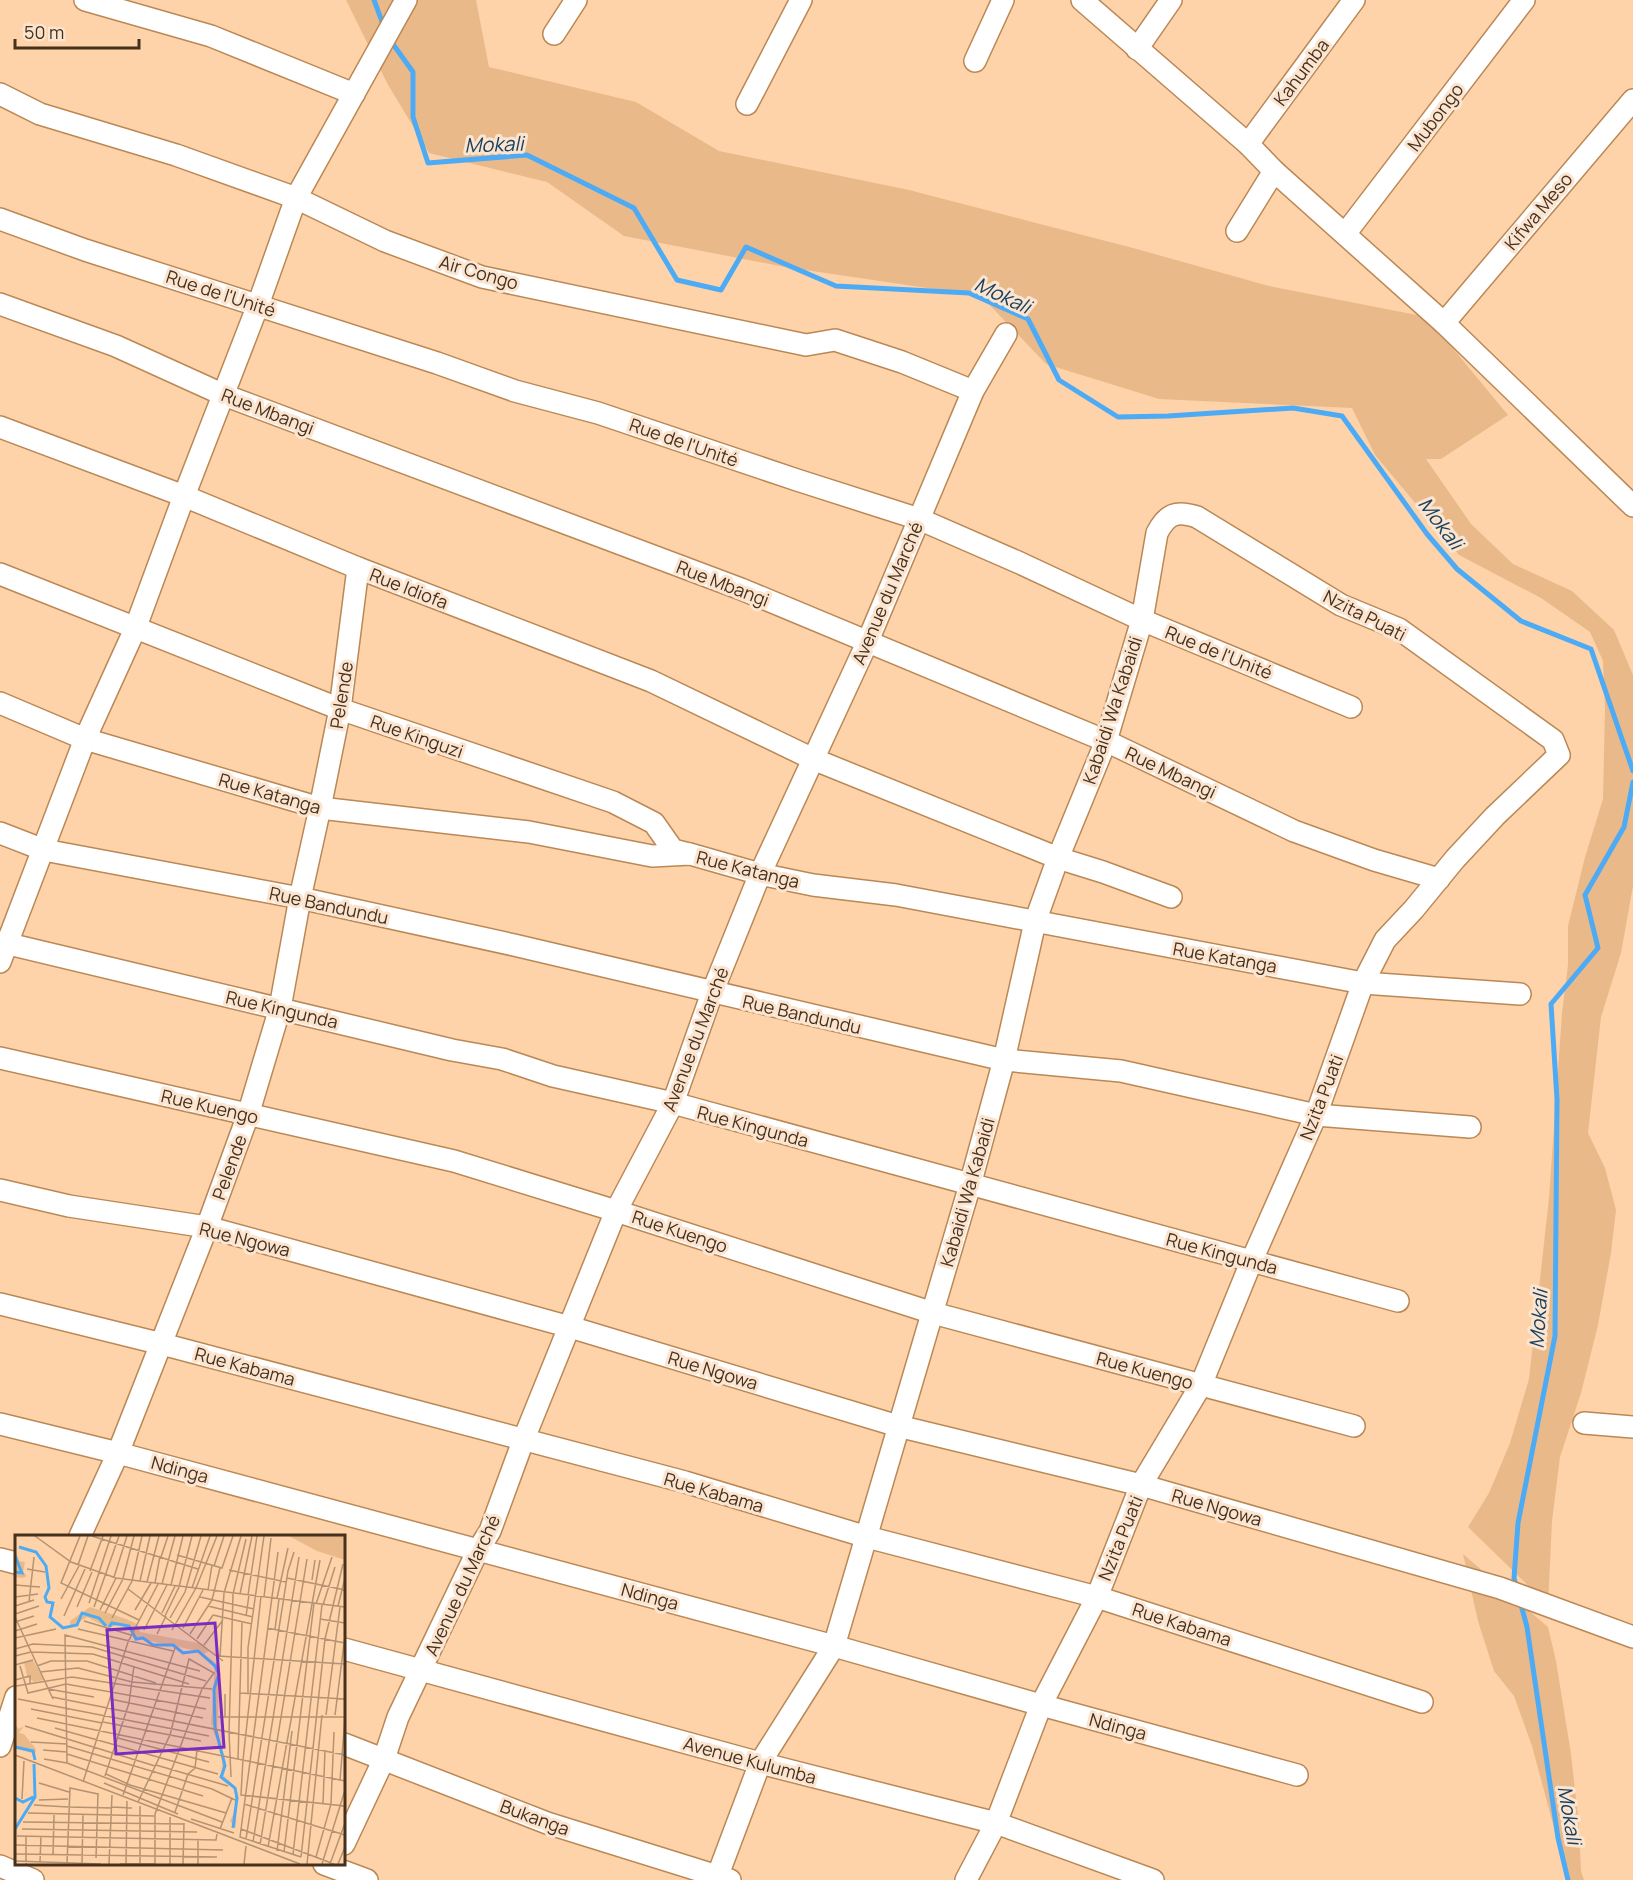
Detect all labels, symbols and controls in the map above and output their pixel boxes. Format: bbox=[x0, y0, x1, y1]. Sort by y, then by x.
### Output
scale bar bbox=[15, 12, 140, 50]
text: 50 m bbox=[24, 20, 64, 44]
street label: Kahumba bbox=[1268, 34, 1334, 110]
street label: Mubongo bbox=[1402, 78, 1468, 156]
water label: Mokali bbox=[464, 129, 526, 159]
street label: Kifwa Meso bbox=[1499, 167, 1577, 255]
street label: Air Congo bbox=[437, 249, 521, 295]
street label: Rue de l'Unité bbox=[163, 264, 279, 322]
water label: Mokali bbox=[971, 270, 1038, 321]
street label: Rue Mbangi bbox=[218, 382, 318, 440]
street label: Rue de l'Unité bbox=[626, 412, 742, 472]
water label: Mokali bbox=[1412, 491, 1471, 557]
street label: Avenue du Marché bbox=[846, 518, 928, 668]
street label: Rue Mbangi bbox=[673, 554, 773, 612]
street label: Rue Idiofa bbox=[366, 562, 452, 614]
street label: Nzita Puati bbox=[1320, 584, 1410, 646]
street label: Rue de l'Unité bbox=[1162, 620, 1276, 684]
street label: Kabaidi Wa Kabaidi bbox=[1077, 633, 1147, 787]
street label: Pelende bbox=[324, 660, 358, 730]
street label: Rue Kinguzi bbox=[367, 709, 467, 763]
street label: Rue Mbangi bbox=[1122, 741, 1220, 803]
street label: Rue Katanga bbox=[216, 767, 324, 819]
street label: Rue Katanga bbox=[694, 845, 802, 893]
street label: Rue Bandundu bbox=[267, 881, 391, 929]
street label: Rue Katanga bbox=[1171, 936, 1279, 978]
street label: Avenue du Marché bbox=[656, 963, 734, 1115]
street label: Rue Kingunda bbox=[224, 984, 340, 1034]
street label: Rue Bandundu bbox=[740, 989, 864, 1039]
street label: Nzita Puati bbox=[1294, 1051, 1348, 1143]
street label: Rue Kuengo bbox=[159, 1083, 261, 1129]
street label: Rue Kingunda bbox=[695, 1100, 811, 1152]
street label: Kabaidi Wa Kabaidi bbox=[934, 1115, 1000, 1269]
street label: Pelende bbox=[206, 1131, 252, 1203]
street label: Rue Kuengo bbox=[629, 1204, 731, 1258]
street label: Rue Ngowa bbox=[197, 1216, 293, 1262]
street label: Rue Kingunda bbox=[1164, 1227, 1280, 1279]
water label: Mokali bbox=[1522, 1286, 1554, 1349]
street label: Rue Kabama bbox=[192, 1341, 298, 1391]
street label: Rue Ngowa bbox=[665, 1345, 761, 1395]
street label: Rue Kuengo bbox=[1094, 1346, 1196, 1394]
street label: Ndinga bbox=[149, 1450, 211, 1488]
street label: Rue Kabama bbox=[661, 1466, 767, 1518]
street label: Rue Ngowa bbox=[1169, 1483, 1265, 1531]
street label: Nzita Puati bbox=[1092, 1492, 1148, 1584]
street label: Avenue du Marché bbox=[419, 1511, 505, 1659]
inset map bbox=[15, 1535, 345, 1865]
street label: Ndinga bbox=[619, 1577, 681, 1615]
street label: Rue Kabama bbox=[1129, 1597, 1235, 1651]
street label: Ndinga bbox=[1087, 1707, 1149, 1745]
street label: Avenue Kulumba bbox=[681, 1731, 819, 1789]
water label: Mokali bbox=[1552, 1784, 1589, 1849]
street label: Bukanga bbox=[497, 1793, 573, 1841]

